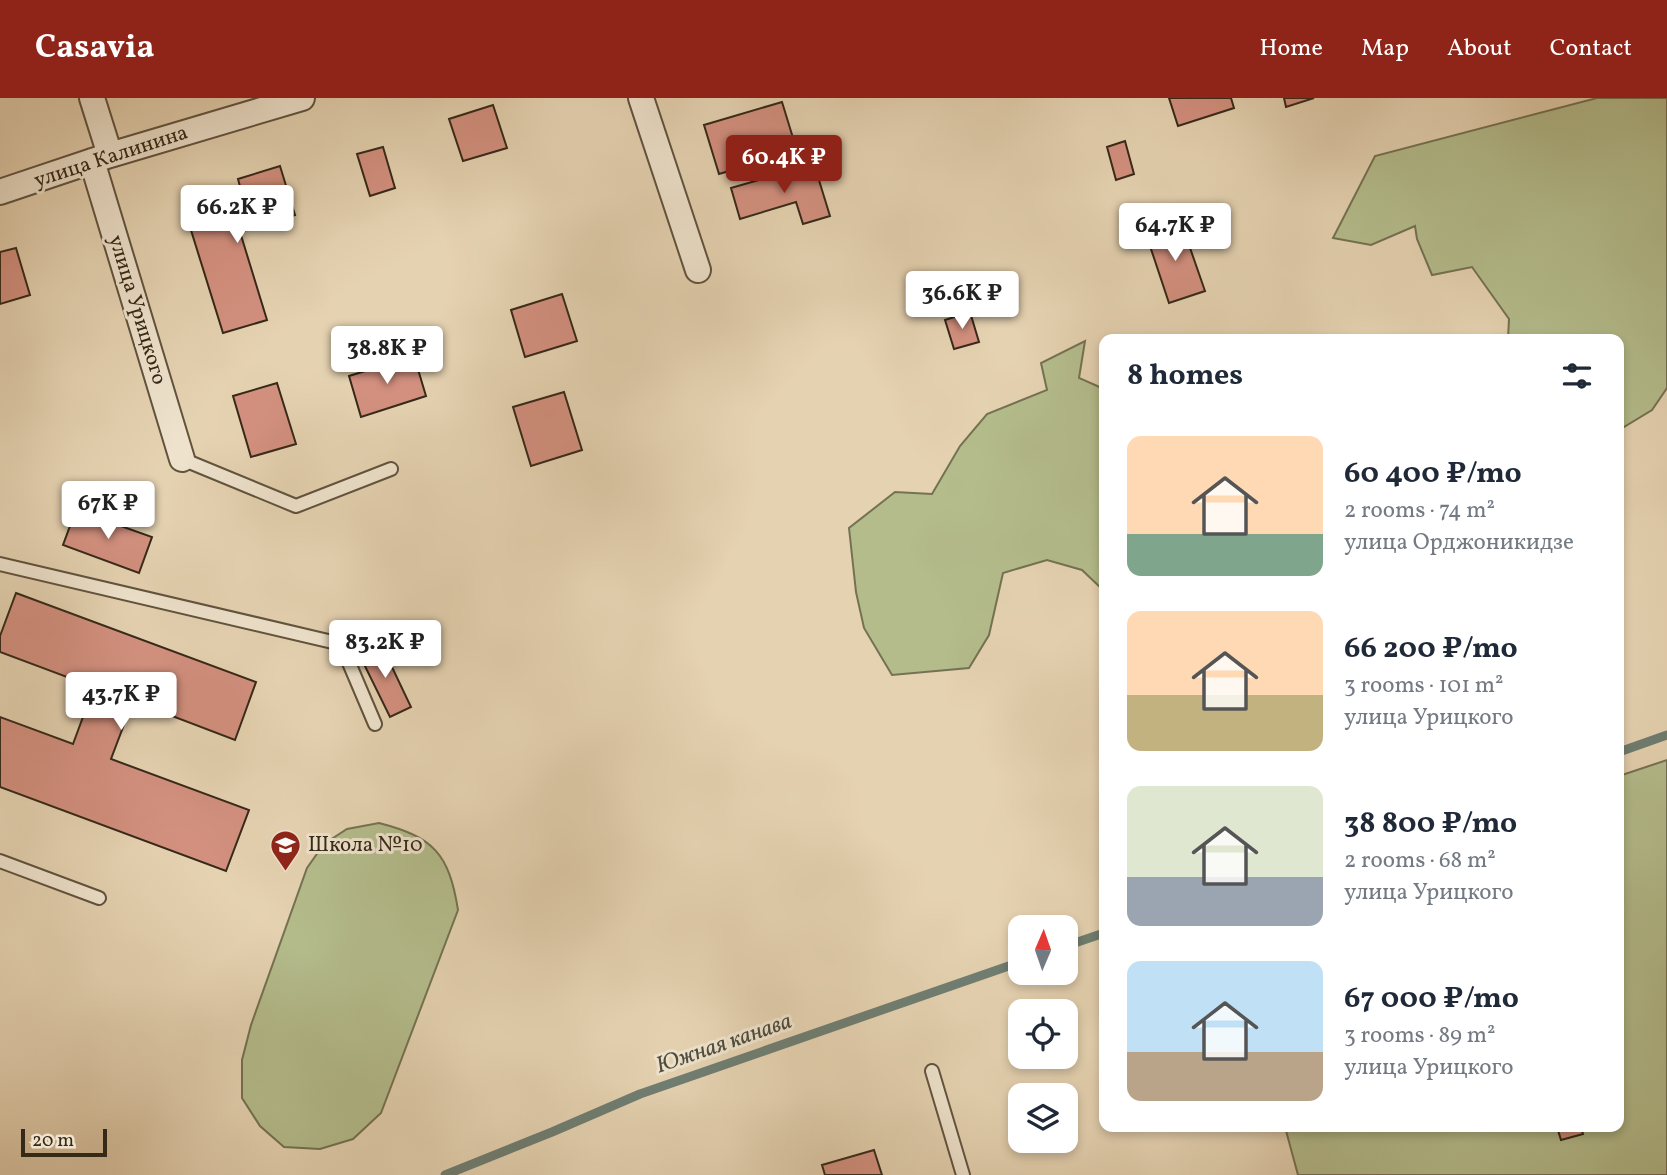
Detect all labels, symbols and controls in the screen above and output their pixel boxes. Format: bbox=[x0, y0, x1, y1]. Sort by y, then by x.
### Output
text: Casavia bbox=[35, 26, 155, 72]
text: Home bbox=[1259, 32, 1323, 66]
text: Map bbox=[1361, 32, 1409, 66]
text: About bbox=[1447, 32, 1512, 66]
text: Contact bbox=[1550, 32, 1632, 66]
street label: улица Калинина bbox=[30, 118, 192, 196]
pin: 60.4K ₽ bbox=[719, 136, 849, 195]
text: 60.4K ₽ bbox=[742, 142, 826, 174]
pin: 66.2K ₽ bbox=[172, 186, 302, 245]
text: 66.2K ₽ bbox=[197, 192, 277, 224]
pin: 64.7K ₽ bbox=[1110, 204, 1240, 263]
text: 64.7K ₽ bbox=[1135, 210, 1215, 242]
street label: улица Урицкого bbox=[100, 232, 174, 388]
pin: 36.6K ₽ bbox=[897, 272, 1027, 331]
text: 36.6K ₽ bbox=[922, 278, 1002, 310]
pin: 38.8K ₽ bbox=[322, 327, 452, 386]
text: 38.8K ₽ bbox=[347, 333, 427, 365]
text: 8 homes bbox=[1127, 355, 1243, 397]
icon: filters bbox=[1558, 357, 1596, 395]
text: 60 400 ₽/mo bbox=[1344, 453, 1522, 495]
icon: home bbox=[1183, 464, 1267, 548]
pin: 67K ₽ bbox=[59, 482, 157, 541]
text: 67K ₽ bbox=[78, 488, 138, 520]
text: 2 rooms · 74 m² bbox=[1344, 495, 1495, 527]
text: улица Орджоникидзе bbox=[1344, 527, 1574, 559]
pin: 83.2K ₽ bbox=[320, 620, 450, 680]
text: 83.2K ₽ bbox=[345, 627, 425, 659]
text: 66 200 ₽/mo bbox=[1344, 628, 1518, 670]
icon: home bbox=[1183, 639, 1267, 723]
text: 3 rooms · 101 m² bbox=[1344, 670, 1504, 702]
pin: 43.7K ₽ bbox=[56, 672, 186, 732]
text: 43.7K ₽ bbox=[82, 679, 160, 711]
text: улица Урицкого bbox=[1344, 702, 1514, 734]
text: 38 800 ₽/mo bbox=[1344, 803, 1517, 845]
icon: home bbox=[1183, 814, 1267, 898]
school or university icon: Школа №10 bbox=[268, 828, 302, 872]
place label: Школа №10 bbox=[308, 831, 423, 860]
text: 2 rooms · 68 m² bbox=[1344, 845, 1496, 877]
text: улица Урицкого bbox=[1344, 877, 1514, 909]
north arrow bbox=[1008, 915, 1078, 985]
map controls bbox=[1008, 915, 1078, 1153]
text: 67 000 ₽/mo bbox=[1344, 978, 1519, 1020]
icon: home bbox=[1183, 989, 1267, 1073]
button: locate bbox=[1008, 999, 1078, 1069]
water label: Южная канава bbox=[652, 1006, 796, 1082]
text: 3 rooms · 89 m² bbox=[1344, 1020, 1496, 1052]
text: улица Урицкого bbox=[1344, 1052, 1514, 1084]
button: layers bbox=[1008, 1083, 1078, 1153]
scale bar bbox=[21, 1126, 107, 1158]
text: 20 m bbox=[32, 1128, 74, 1154]

